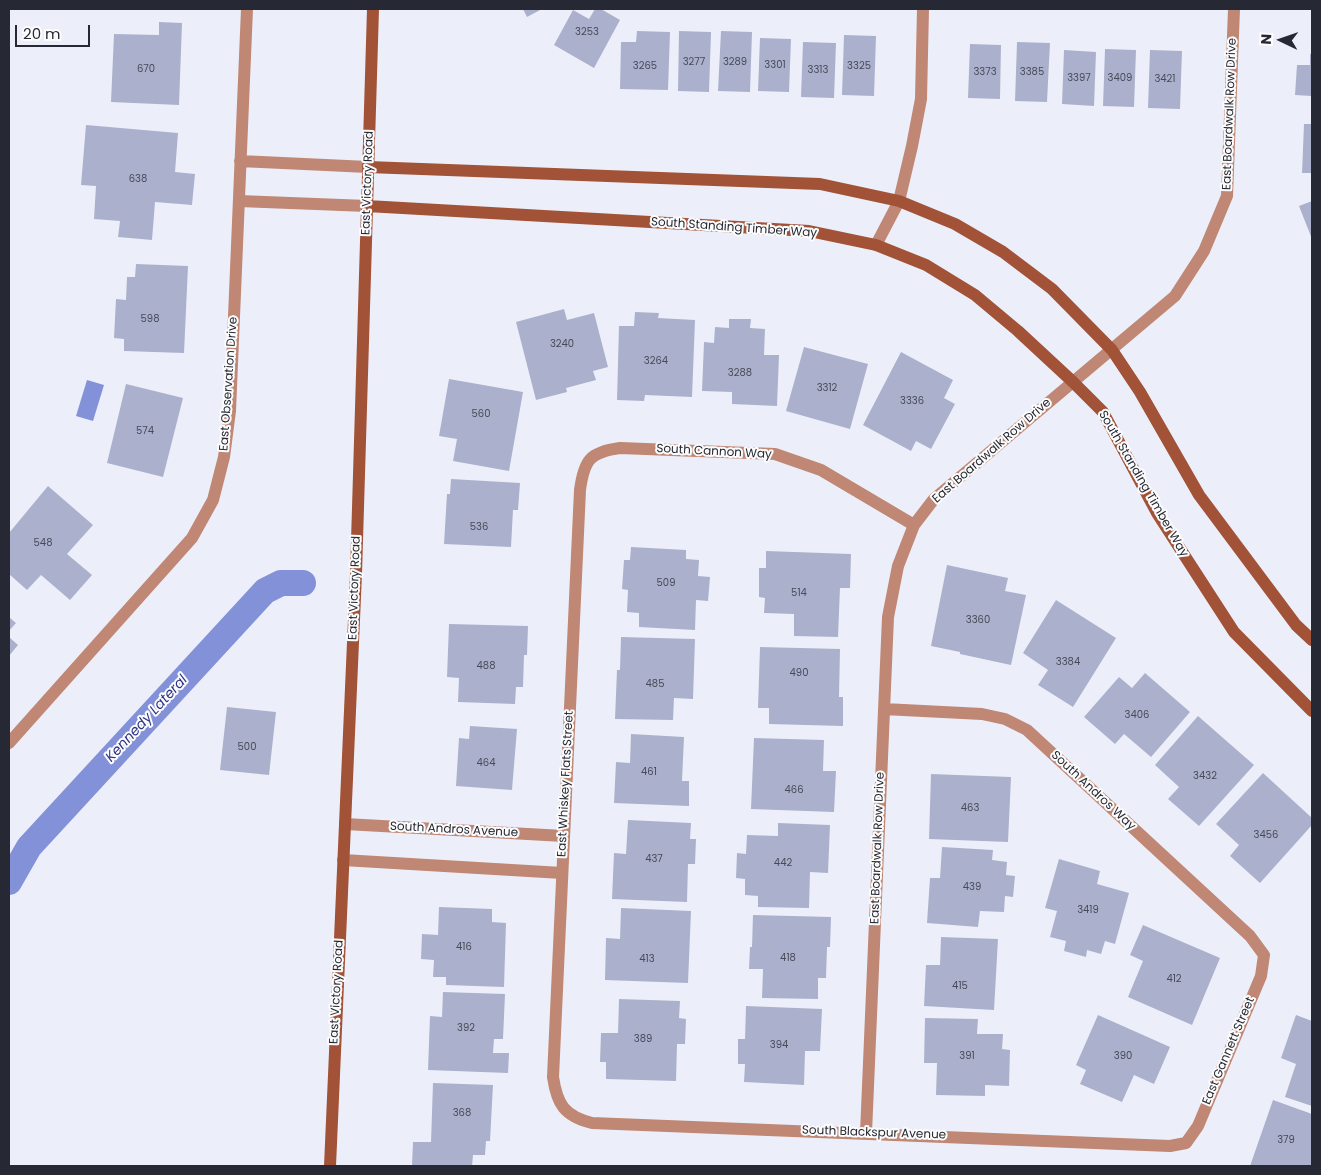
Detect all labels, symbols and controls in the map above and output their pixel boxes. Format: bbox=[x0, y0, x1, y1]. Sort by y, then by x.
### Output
scale bar bbox=[18, 15, 92, 47]
north arrow bbox=[1256, 15, 1306, 65]
text: 20 m bbox=[23, 23, 61, 44]
house number: 3253 bbox=[575, 26, 599, 38]
text: N bbox=[1256, 33, 1276, 45]
street label: East Boardwalk Row Drive bbox=[1220, 38, 1240, 190]
house number: 3277 bbox=[683, 56, 705, 68]
house number: 3289 bbox=[723, 56, 747, 68]
house number: 3301 bbox=[764, 59, 786, 71]
house number: 3265 bbox=[633, 60, 657, 72]
house number: 3325 bbox=[847, 60, 871, 72]
house number: 670 bbox=[137, 63, 155, 75]
house number: 3313 bbox=[808, 64, 828, 76]
house number: 3373 bbox=[973, 66, 997, 78]
house number: 3385 bbox=[1020, 66, 1044, 78]
house number: 3397 bbox=[1067, 72, 1091, 84]
house number: 3409 bbox=[1108, 72, 1132, 84]
house number: 3421 bbox=[1154, 73, 1176, 85]
street label: East Victory Road bbox=[359, 131, 377, 235]
house number: 638 bbox=[129, 173, 147, 185]
street label: South Standing Timber Way bbox=[650, 215, 818, 241]
house number: 598 bbox=[141, 313, 159, 325]
street label: East Observation Drive bbox=[217, 316, 241, 452]
house number: 3240 bbox=[550, 338, 574, 350]
house number: 3264 bbox=[644, 355, 668, 367]
house number: 3288 bbox=[728, 367, 752, 379]
house number: 3312 bbox=[817, 382, 837, 394]
house number: 3336 bbox=[900, 395, 924, 407]
street label: East Boardwalk Row Drive bbox=[930, 396, 1054, 506]
house number: 560 bbox=[472, 408, 490, 420]
street label: South Standing Timber Way bbox=[1095, 408, 1191, 560]
house number: 574 bbox=[136, 425, 154, 437]
street label: South Cannon Way bbox=[656, 442, 772, 462]
house number: 536 bbox=[470, 521, 488, 533]
street label: East Victory Road bbox=[346, 536, 364, 640]
house number: 548 bbox=[34, 537, 52, 549]
house number: 509 bbox=[657, 577, 675, 589]
house number: 514 bbox=[791, 587, 807, 599]
house number: 3360 bbox=[966, 614, 990, 626]
house number: 3384 bbox=[1056, 656, 1080, 668]
house number: 488 bbox=[477, 660, 495, 672]
house number: 490 bbox=[790, 667, 808, 679]
water label: Kennedy Lateral bbox=[102, 672, 192, 766]
house number: 485 bbox=[646, 678, 664, 690]
house number: 3406 bbox=[1125, 709, 1149, 721]
street label: East Whiskey Flats Street bbox=[555, 711, 577, 857]
house number: 500 bbox=[238, 741, 256, 753]
street label: South Andros Way bbox=[1048, 748, 1138, 834]
house number: 464 bbox=[477, 757, 495, 769]
house number: 461 bbox=[641, 766, 657, 778]
house number: 3432 bbox=[1193, 770, 1217, 782]
street label: East Boardwalk Row Drive bbox=[868, 772, 888, 924]
house number: 466 bbox=[785, 784, 803, 796]
house number: 463 bbox=[961, 802, 979, 814]
street label: South Andros Avenue bbox=[390, 819, 518, 841]
house number: 3456 bbox=[1254, 829, 1278, 841]
house number: 437 bbox=[645, 853, 663, 865]
house number: 442 bbox=[774, 857, 792, 869]
house number: 439 bbox=[963, 881, 981, 893]
house number: 3419 bbox=[1077, 904, 1099, 916]
street label: East Victory Road bbox=[327, 940, 347, 1044]
house number: 416 bbox=[456, 941, 472, 953]
house number: 418 bbox=[780, 952, 796, 964]
house number: 413 bbox=[639, 953, 655, 965]
house number: 412 bbox=[1166, 973, 1182, 985]
house number: 415 bbox=[952, 980, 968, 992]
street label: East Gannett Street bbox=[1200, 995, 1258, 1107]
house number: 392 bbox=[457, 1022, 475, 1034]
house number: 389 bbox=[634, 1033, 652, 1045]
house number: 394 bbox=[770, 1039, 788, 1051]
house number: 391 bbox=[959, 1050, 975, 1062]
house number: 390 bbox=[1114, 1050, 1132, 1062]
house number: 368 bbox=[453, 1107, 471, 1119]
street label: South Blackspur Avenue bbox=[802, 1123, 946, 1143]
house number: 379 bbox=[1277, 1134, 1295, 1146]

